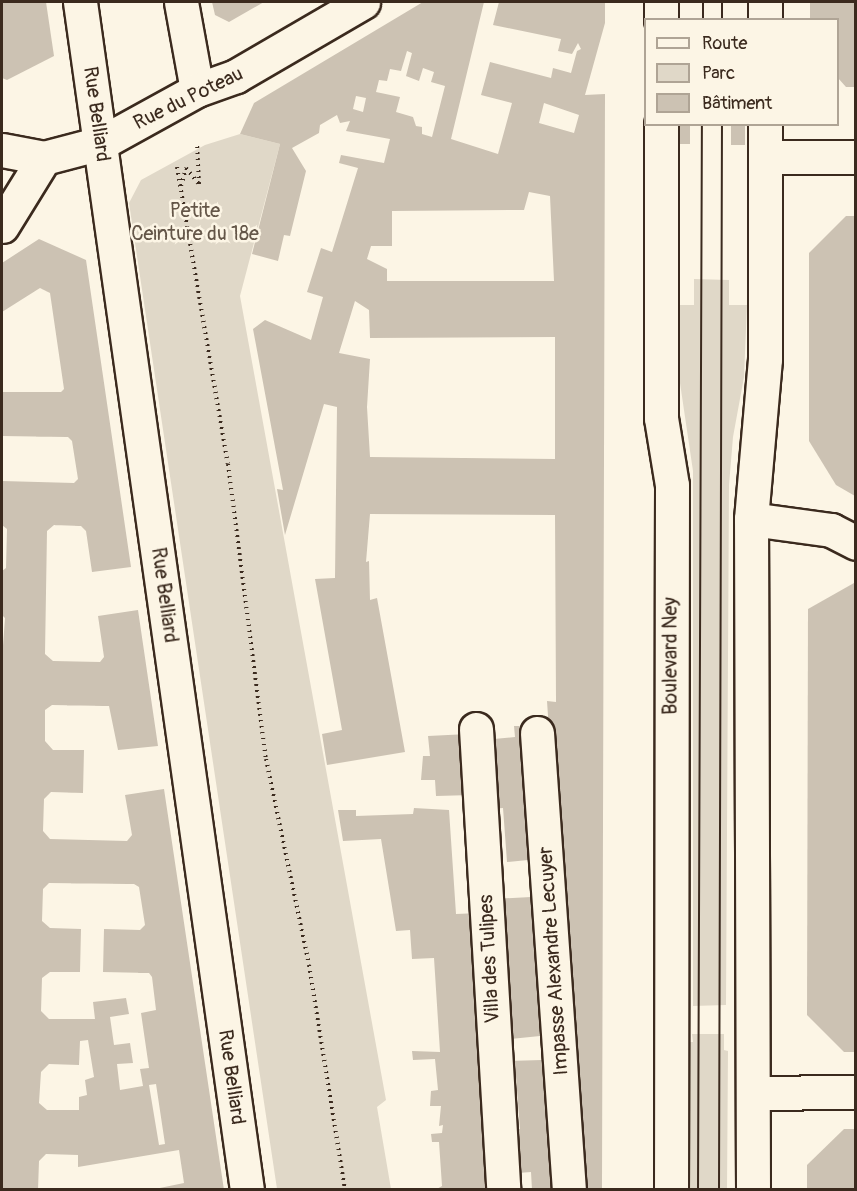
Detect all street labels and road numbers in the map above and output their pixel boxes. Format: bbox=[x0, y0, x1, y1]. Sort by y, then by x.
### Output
street label: Rue du Poteau bbox=[129, 61, 247, 135]
street label: Rue Belliard bbox=[78, 65, 116, 163]
street label: Rue Belliard bbox=[146, 546, 184, 644]
street label: Boulevard Ney bbox=[658, 597, 682, 715]
street label: Impasse Alexandre Lecuyer bbox=[533, 846, 573, 1076]
street label: Villa des Tulipes bbox=[474, 894, 504, 1024]
street label: Rue Belliard bbox=[213, 1028, 251, 1126]

